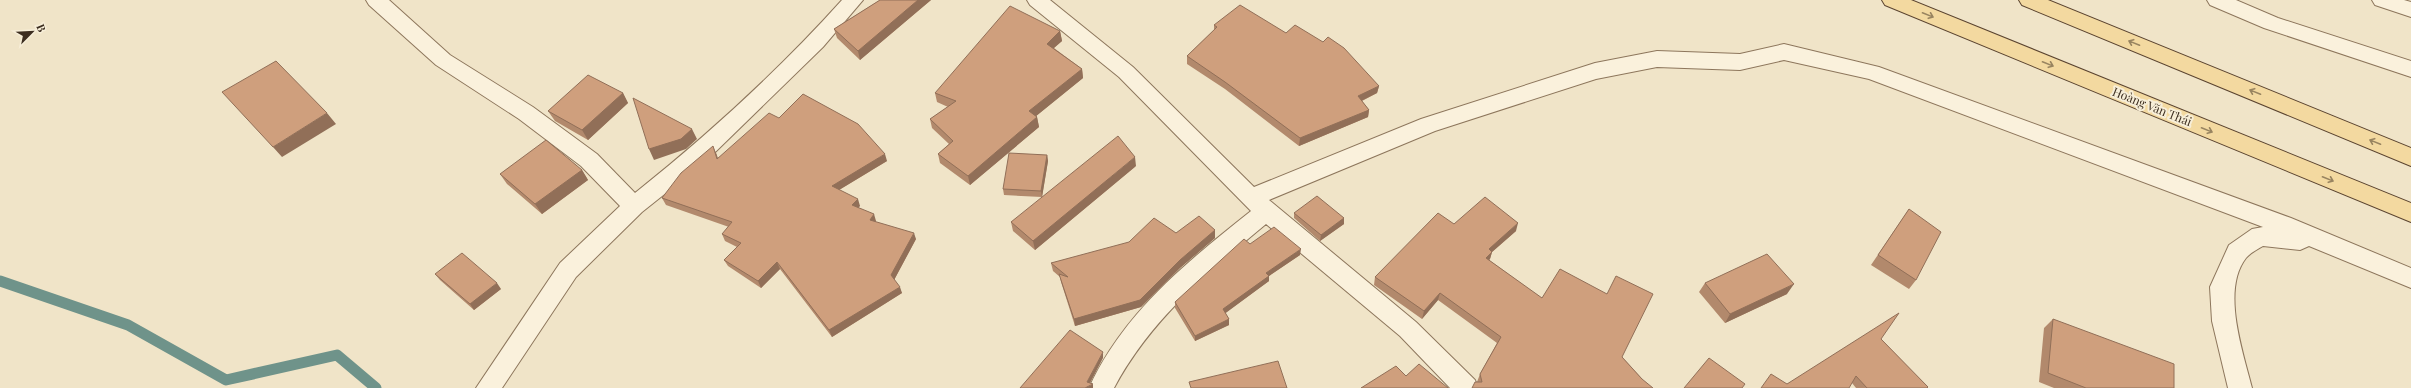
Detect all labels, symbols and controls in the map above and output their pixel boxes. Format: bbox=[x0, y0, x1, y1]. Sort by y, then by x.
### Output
one-way arrow bbox=[1922, 11, 1934, 19]
north arrow bbox=[12, 12, 52, 52]
text: B bbox=[33, 21, 50, 35]
one-way arrow bbox=[2129, 39, 2141, 47]
one-way arrow bbox=[2042, 61, 2054, 69]
street label: Hoàng Văn Thái bbox=[2110, 83, 2195, 129]
one-way arrow bbox=[2249, 88, 2261, 96]
one-way arrow bbox=[2201, 126, 2213, 134]
one-way arrow bbox=[2369, 137, 2381, 145]
one-way arrow bbox=[2321, 176, 2333, 183]

